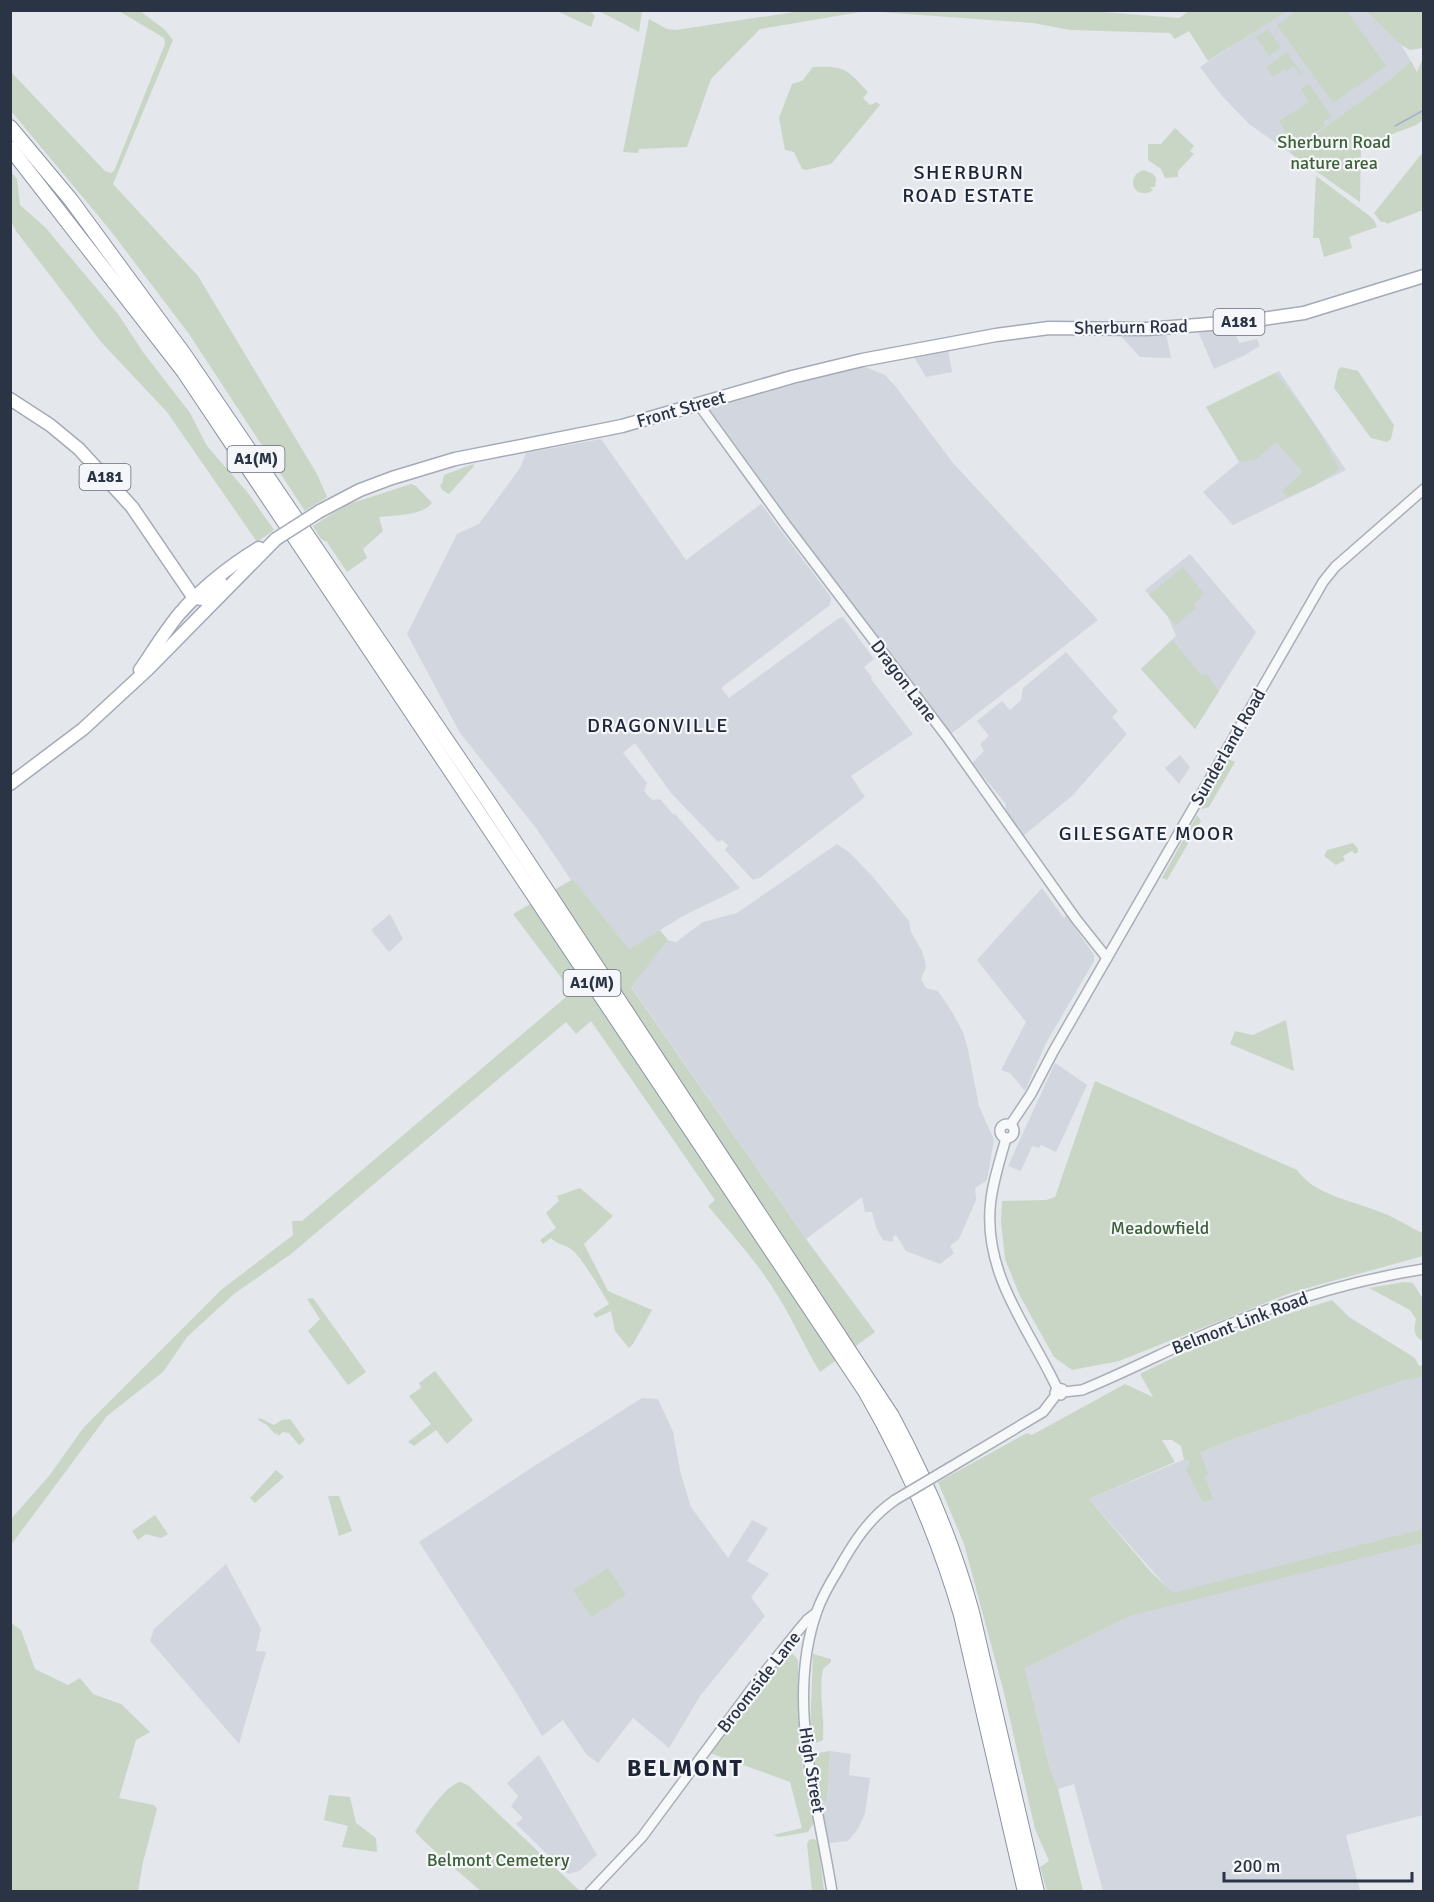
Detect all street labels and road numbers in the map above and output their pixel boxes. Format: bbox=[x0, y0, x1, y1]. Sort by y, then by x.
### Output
road number: A181 bbox=[1214, 309, 1264, 335]
street label: Sherburn Road bbox=[1074, 315, 1188, 339]
street label: Front Street bbox=[634, 386, 728, 432]
road number: A1(M) bbox=[228, 446, 284, 472]
road number: A181 bbox=[80, 464, 130, 490]
street label: Dragon Lane bbox=[866, 636, 942, 726]
street label: Sunderland Road bbox=[1186, 685, 1270, 809]
road number: A1(M) bbox=[564, 970, 620, 996]
street label: Belmont Link Road bbox=[1169, 1287, 1311, 1359]
street label: Broomside Lane bbox=[713, 1627, 805, 1737]
street label: High Street bbox=[794, 1725, 830, 1815]

